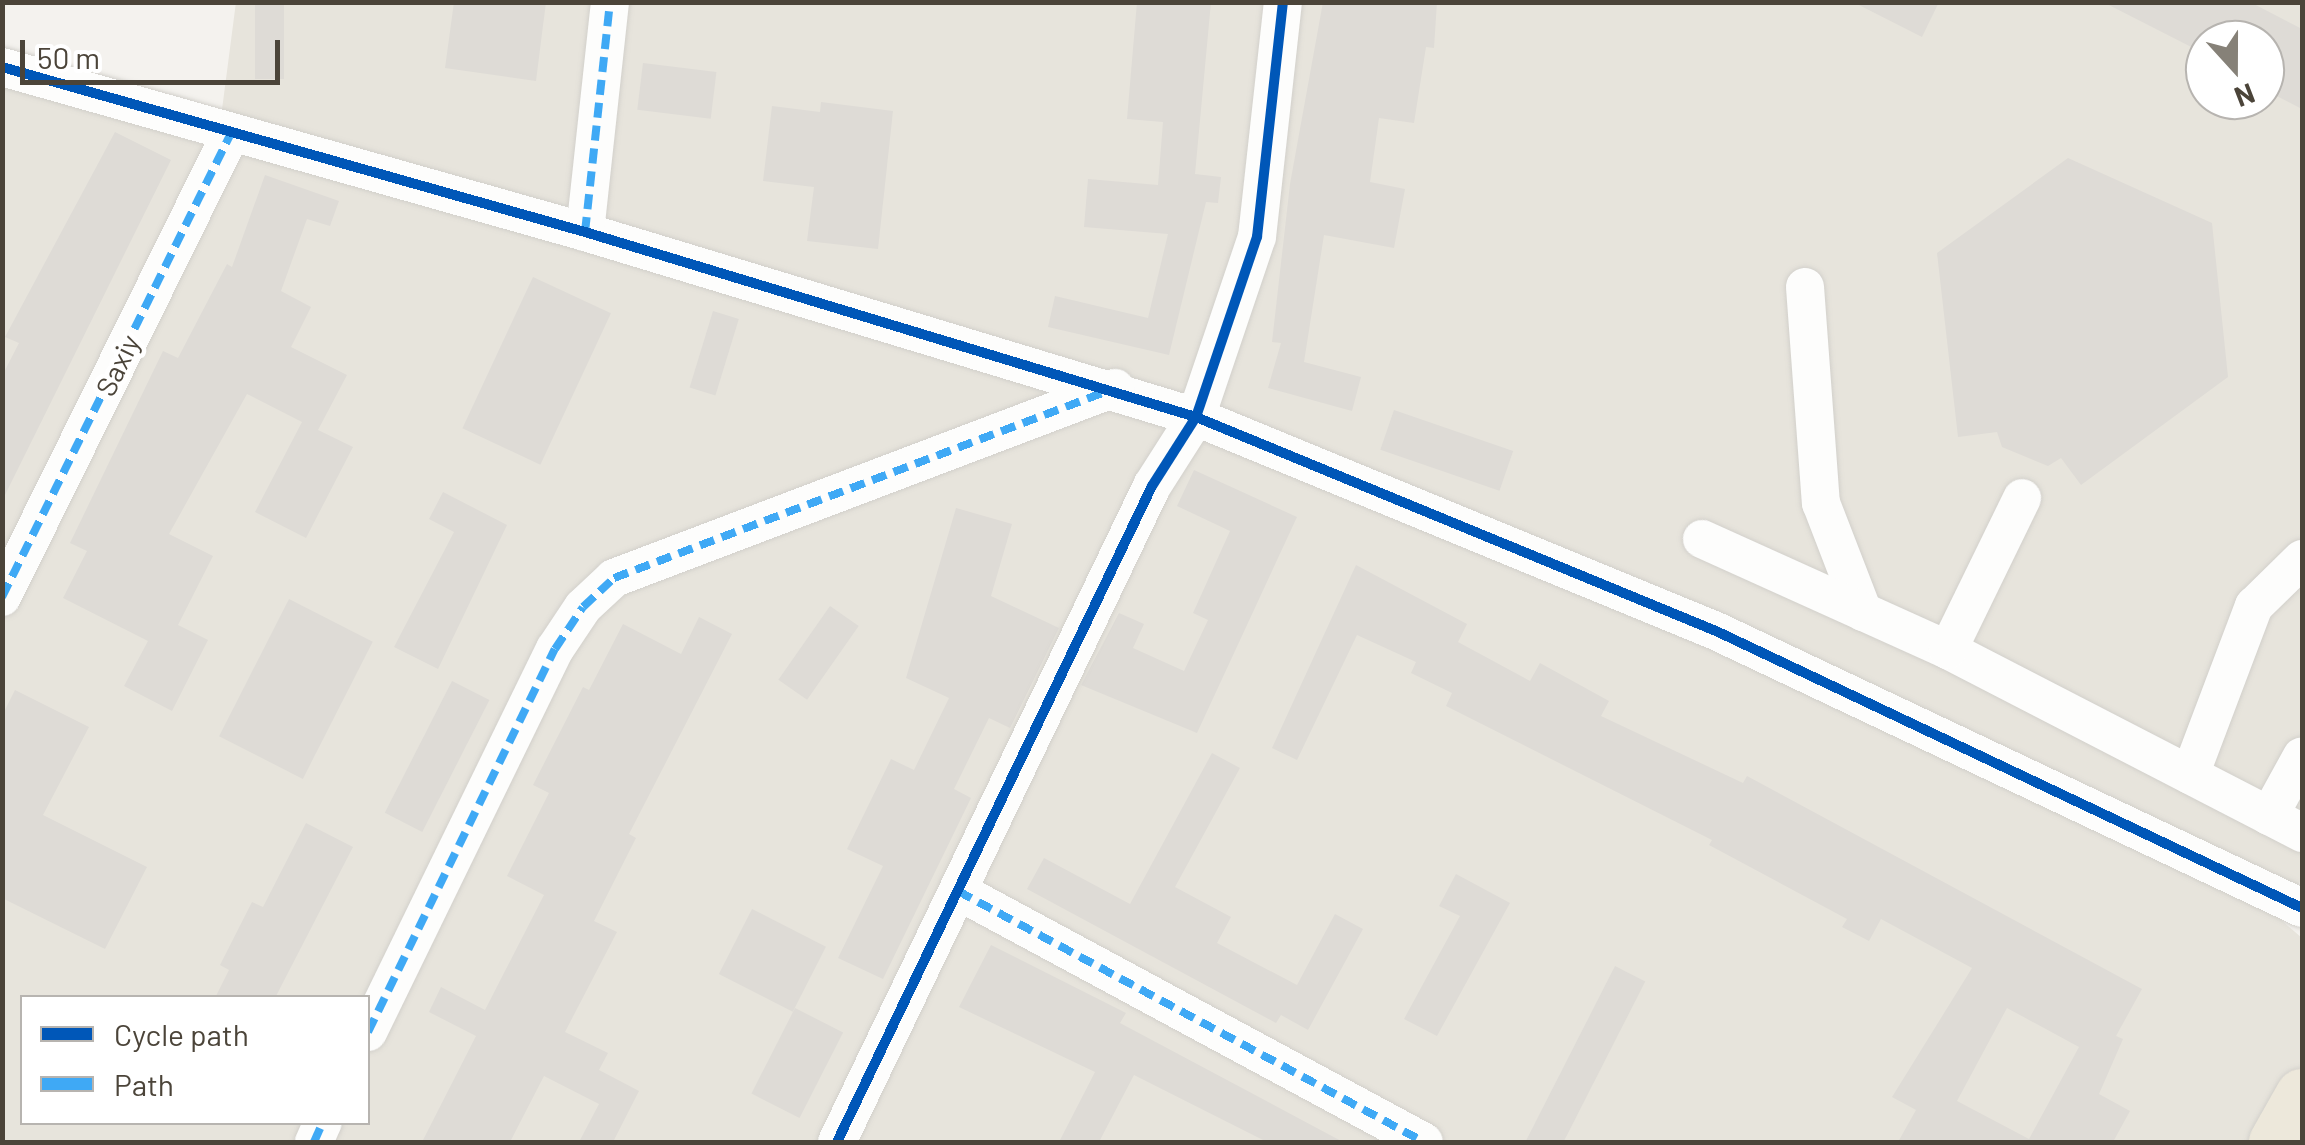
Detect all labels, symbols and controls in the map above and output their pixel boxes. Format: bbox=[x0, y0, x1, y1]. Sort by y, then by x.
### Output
scale bar bbox=[25, 20, 285, 82]
north arrow bbox=[2185, 20, 2285, 120]
text: 50 m bbox=[37, 39, 100, 75]
text: N bbox=[2230, 77, 2260, 115]
street label: Saxiy bbox=[88, 329, 146, 401]
legend bbox=[20, 995, 370, 1125]
text: Cycle path bbox=[114, 1016, 249, 1052]
text: Path bbox=[114, 1066, 174, 1102]

